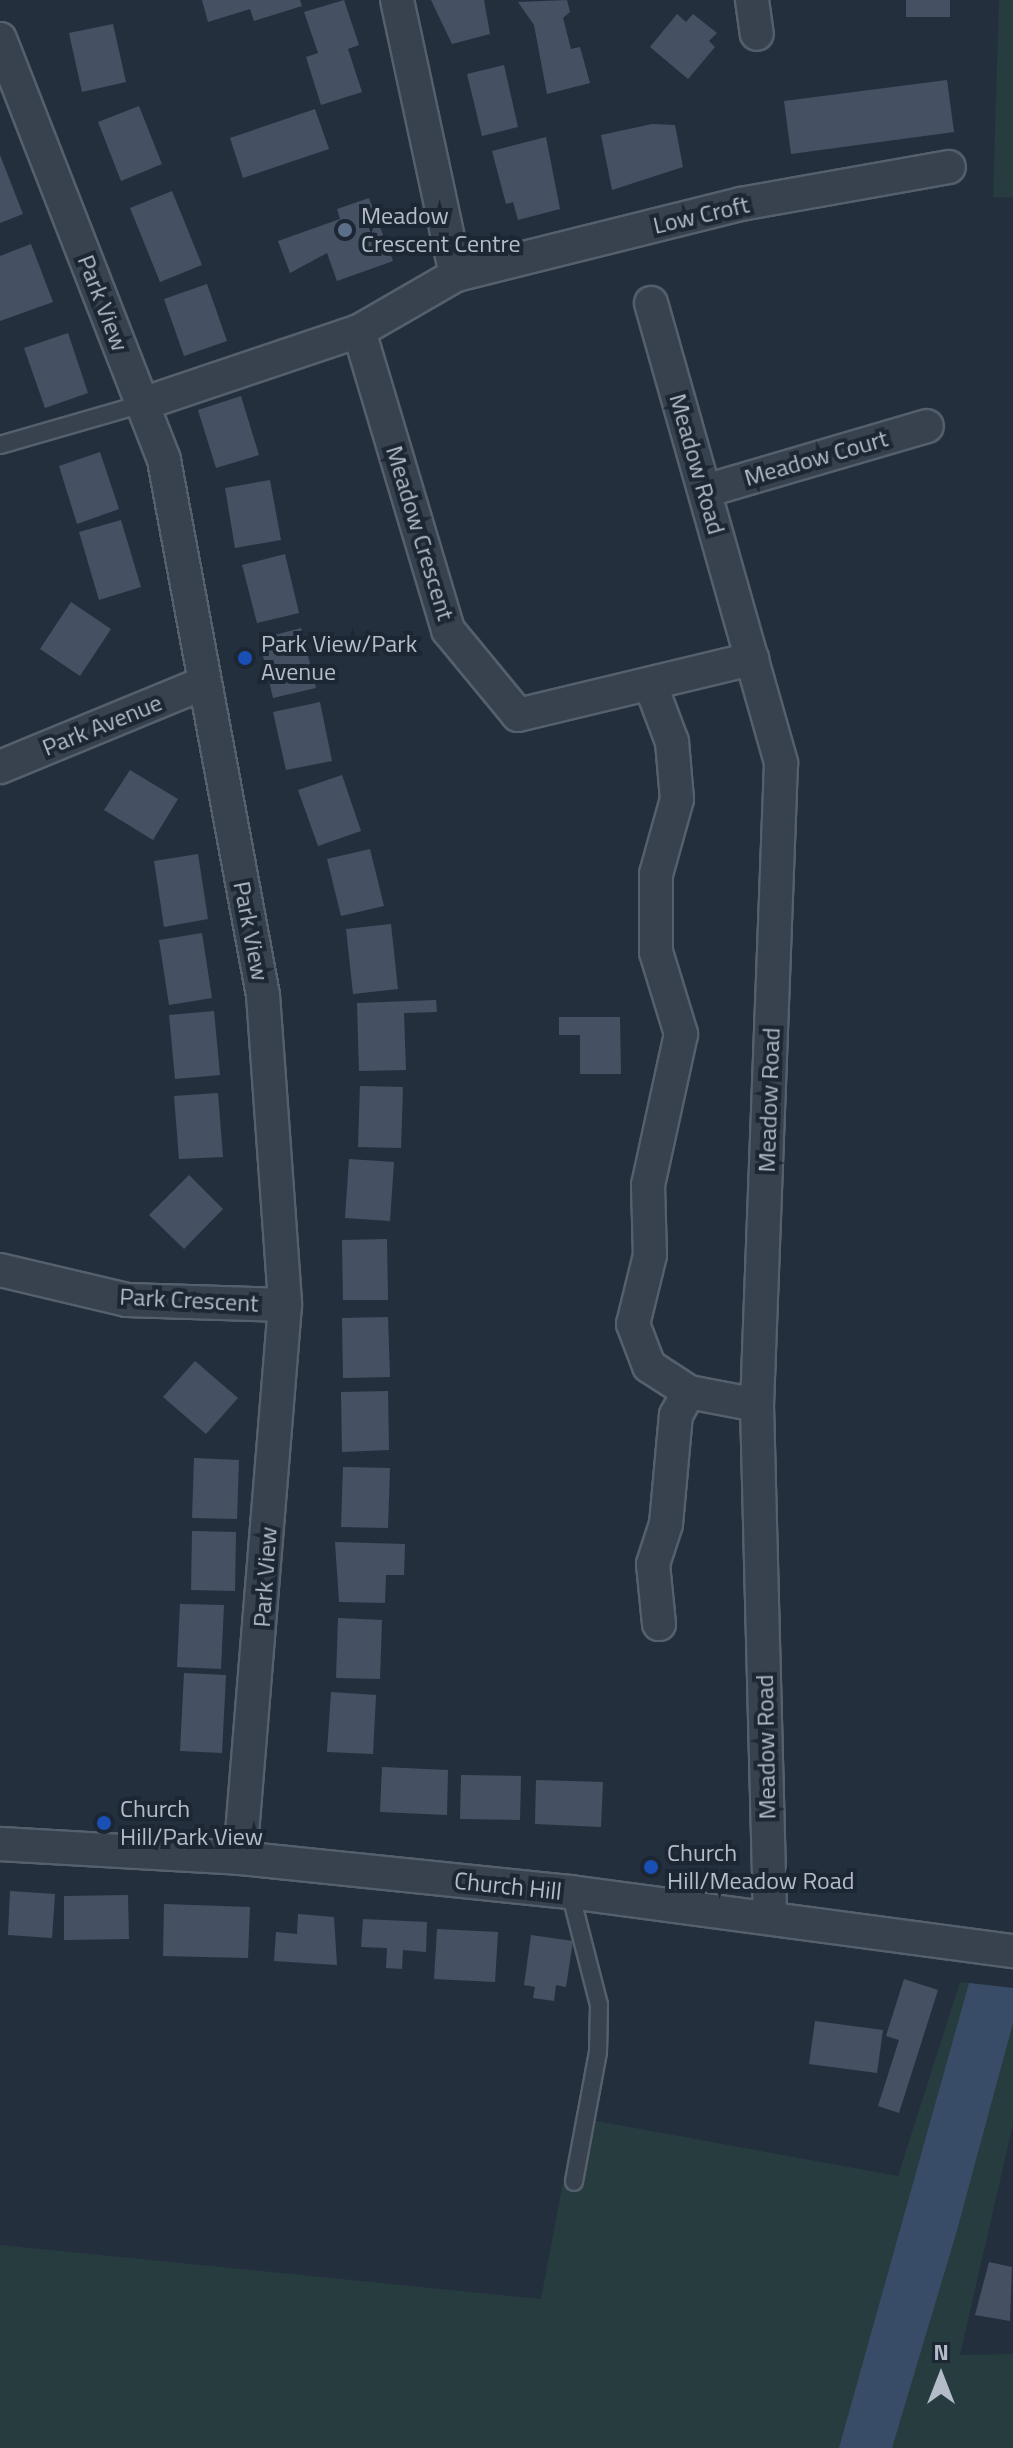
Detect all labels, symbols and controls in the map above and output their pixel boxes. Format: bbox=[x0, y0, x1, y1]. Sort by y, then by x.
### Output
street label: Low Croft bbox=[650, 190, 752, 240]
place label: Meadow Crescent Centre bbox=[361, 202, 521, 258]
marker: Meadow Crescent Centre bbox=[336, 221, 354, 239]
street label: Park View bbox=[72, 251, 134, 355]
street label: Meadow Road bbox=[663, 390, 731, 538]
street label: Meadow Court bbox=[741, 424, 891, 492]
street label: Meadow Crescent bbox=[380, 442, 460, 624]
place label: Park View/Park Avenue bbox=[261, 630, 417, 686]
marker: Park View/Park Avenue bbox=[236, 649, 254, 667]
street label: Park Avenue bbox=[38, 688, 166, 762]
street label: Park View bbox=[227, 879, 275, 983]
street label: Meadow Road bbox=[752, 1027, 786, 1173]
street label: Park Crescent bbox=[119, 1282, 259, 1318]
street label: Park View bbox=[247, 1526, 283, 1628]
street label: Meadow Road bbox=[750, 1674, 782, 1820]
place label: Church Hill/Park View bbox=[120, 1795, 263, 1851]
marker: Church Hill/Park View bbox=[95, 1814, 113, 1832]
place label: Church Hill/Meadow Road bbox=[667, 1839, 854, 1895]
marker: Church Hill/Meadow Road bbox=[642, 1858, 660, 1876]
street label: Church Hill bbox=[453, 1866, 563, 1906]
text: N bbox=[933, 2335, 949, 2369]
north arrow bbox=[901, 2336, 981, 2416]

